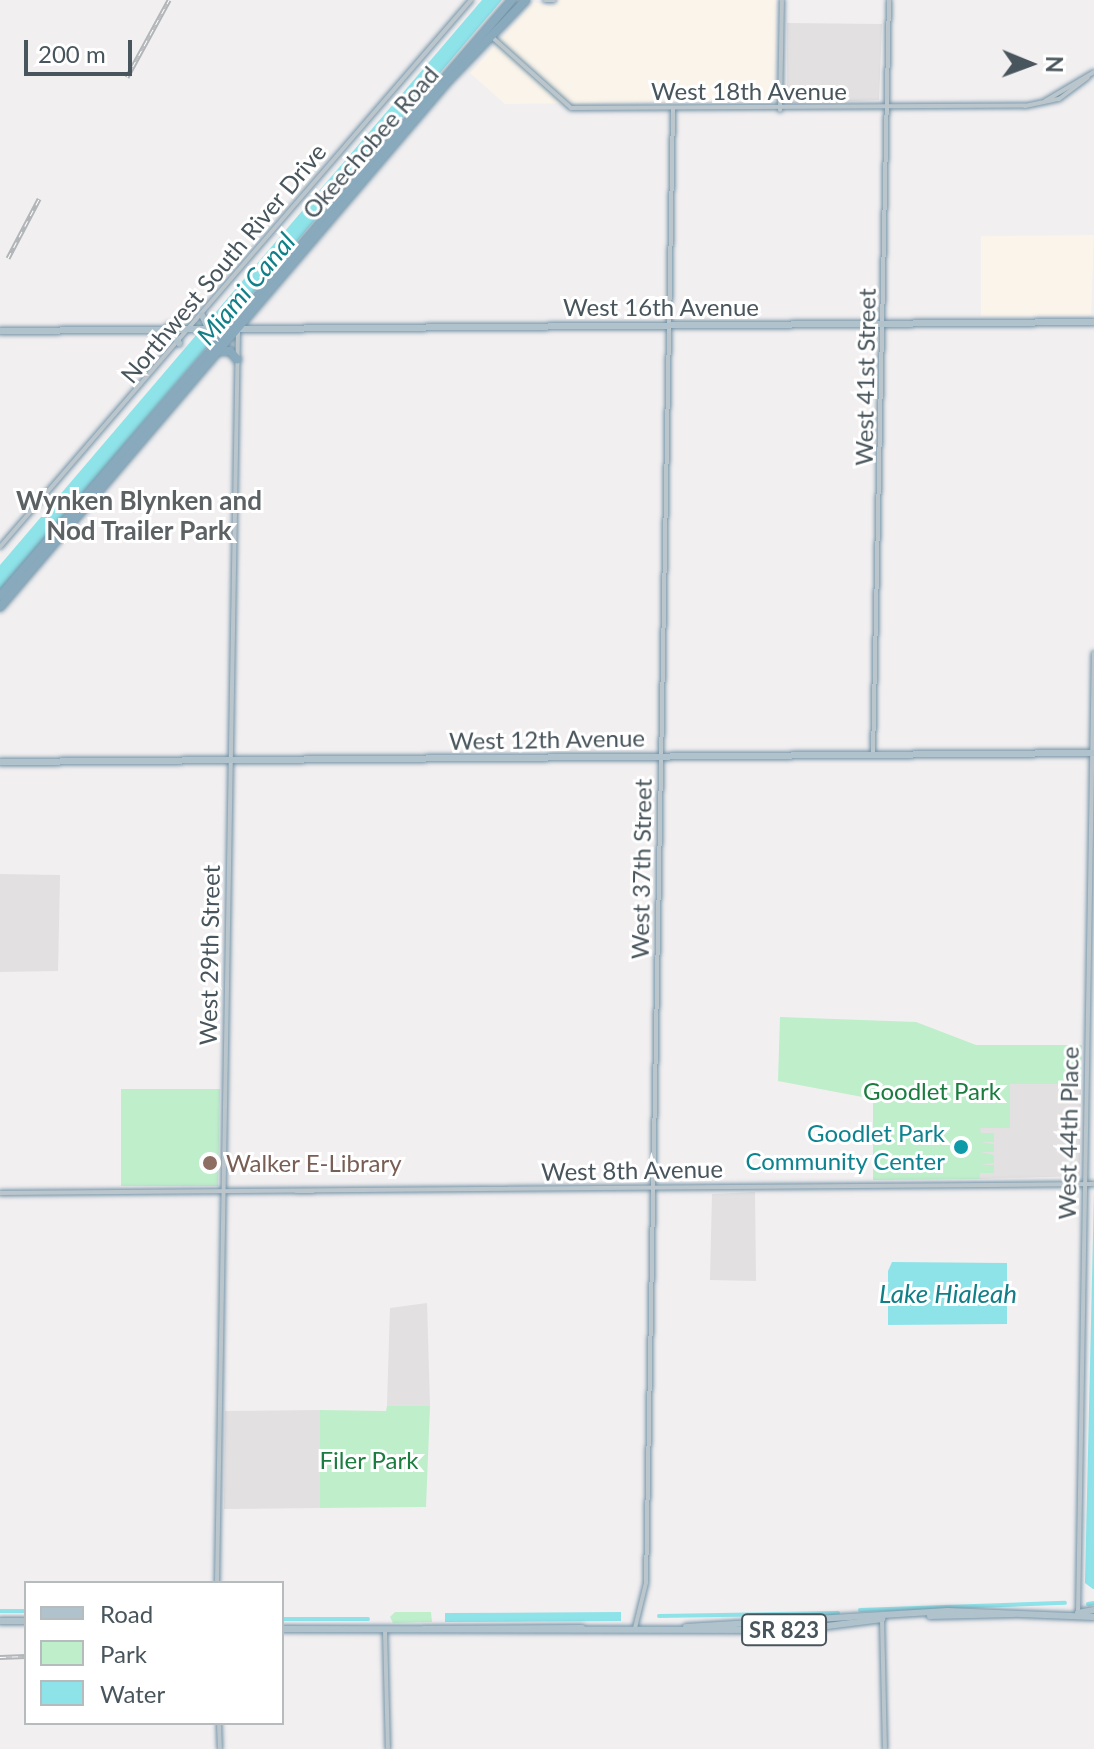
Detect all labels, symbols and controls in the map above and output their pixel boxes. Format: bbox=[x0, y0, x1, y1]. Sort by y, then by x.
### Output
scale bar bbox=[28, 24, 136, 74]
north arrow bbox=[990, 24, 1070, 104]
text: 200 m bbox=[38, 39, 106, 68]
text: N bbox=[1041, 56, 1068, 73]
street label: Okeechobee Road bbox=[296, 60, 444, 224]
street label: West 18th Avenue bbox=[651, 77, 847, 105]
street label: Northwest South River Drive bbox=[114, 137, 332, 389]
water label: Miami Canal bbox=[190, 227, 302, 351]
street label: West 41st Street bbox=[849, 288, 881, 466]
street label: West 16th Avenue bbox=[563, 293, 759, 321]
district label: Wynken Blynken and Nod Trailer Park bbox=[16, 485, 262, 546]
street label: West 12th Avenue bbox=[448, 723, 646, 755]
street label: West 37th Street bbox=[625, 779, 657, 959]
street label: West 29th Street bbox=[193, 865, 225, 1045]
street label: West 44th Place bbox=[1052, 1046, 1084, 1220]
park label: Goodlet Park bbox=[863, 1077, 1001, 1105]
place label: Goodlet Park Community Center bbox=[745, 1119, 945, 1175]
marker: Goodlet Park Community Center bbox=[952, 1138, 970, 1156]
place label: Walker E-Library bbox=[226, 1149, 402, 1177]
marker: Walker E-Library bbox=[201, 1154, 219, 1172]
street label: West 8th Avenue bbox=[540, 1154, 724, 1186]
water label: Lake Hialeah bbox=[879, 1278, 1017, 1310]
park label: Filer Park bbox=[319, 1446, 419, 1474]
legend bbox=[24, 1581, 284, 1725]
text: Road bbox=[100, 1599, 153, 1628]
road number: SR 823 bbox=[740, 1612, 828, 1648]
text: Park bbox=[100, 1639, 147, 1668]
text: Water bbox=[100, 1679, 165, 1708]

